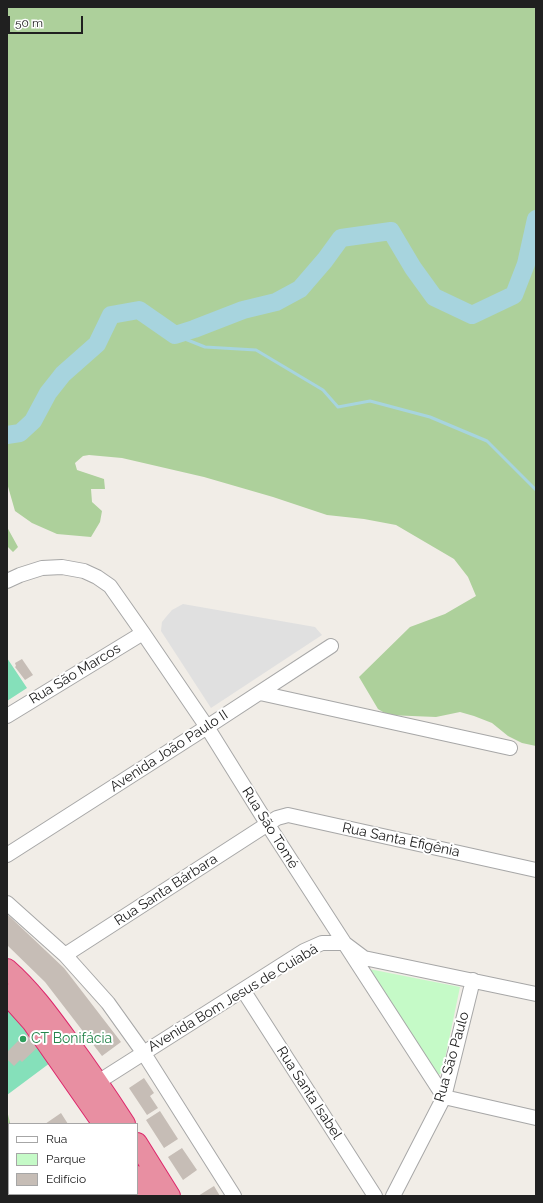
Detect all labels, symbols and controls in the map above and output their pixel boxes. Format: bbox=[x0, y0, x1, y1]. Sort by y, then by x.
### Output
scale bar bbox=[10, 8, 85, 34]
text: 50 m bbox=[15, 16, 43, 30]
street label: Rua São Marcos bbox=[26, 640, 124, 708]
street label: Avenida João Paulo II bbox=[107, 707, 231, 795]
street label: Rua São Tomé bbox=[238, 784, 302, 872]
street label: Rua Santa Efigênia bbox=[341, 819, 461, 861]
street label: Rua Santa Bárbara bbox=[111, 850, 221, 930]
street label: Avenida Bom Jesus de Cuiabá bbox=[145, 941, 321, 1055]
street label: Rua São Paulo bbox=[431, 1010, 473, 1104]
place label: CT Bonifácia bbox=[31, 1031, 112, 1047]
marker: CT Bonifácia bbox=[18, 1034, 28, 1044]
street label: Rua Santa Isabel bbox=[273, 1044, 345, 1142]
legend bbox=[8, 1123, 138, 1195]
text: Rua bbox=[46, 1132, 67, 1146]
text: Parque bbox=[46, 1152, 86, 1166]
text: Edifício bbox=[46, 1172, 86, 1186]

